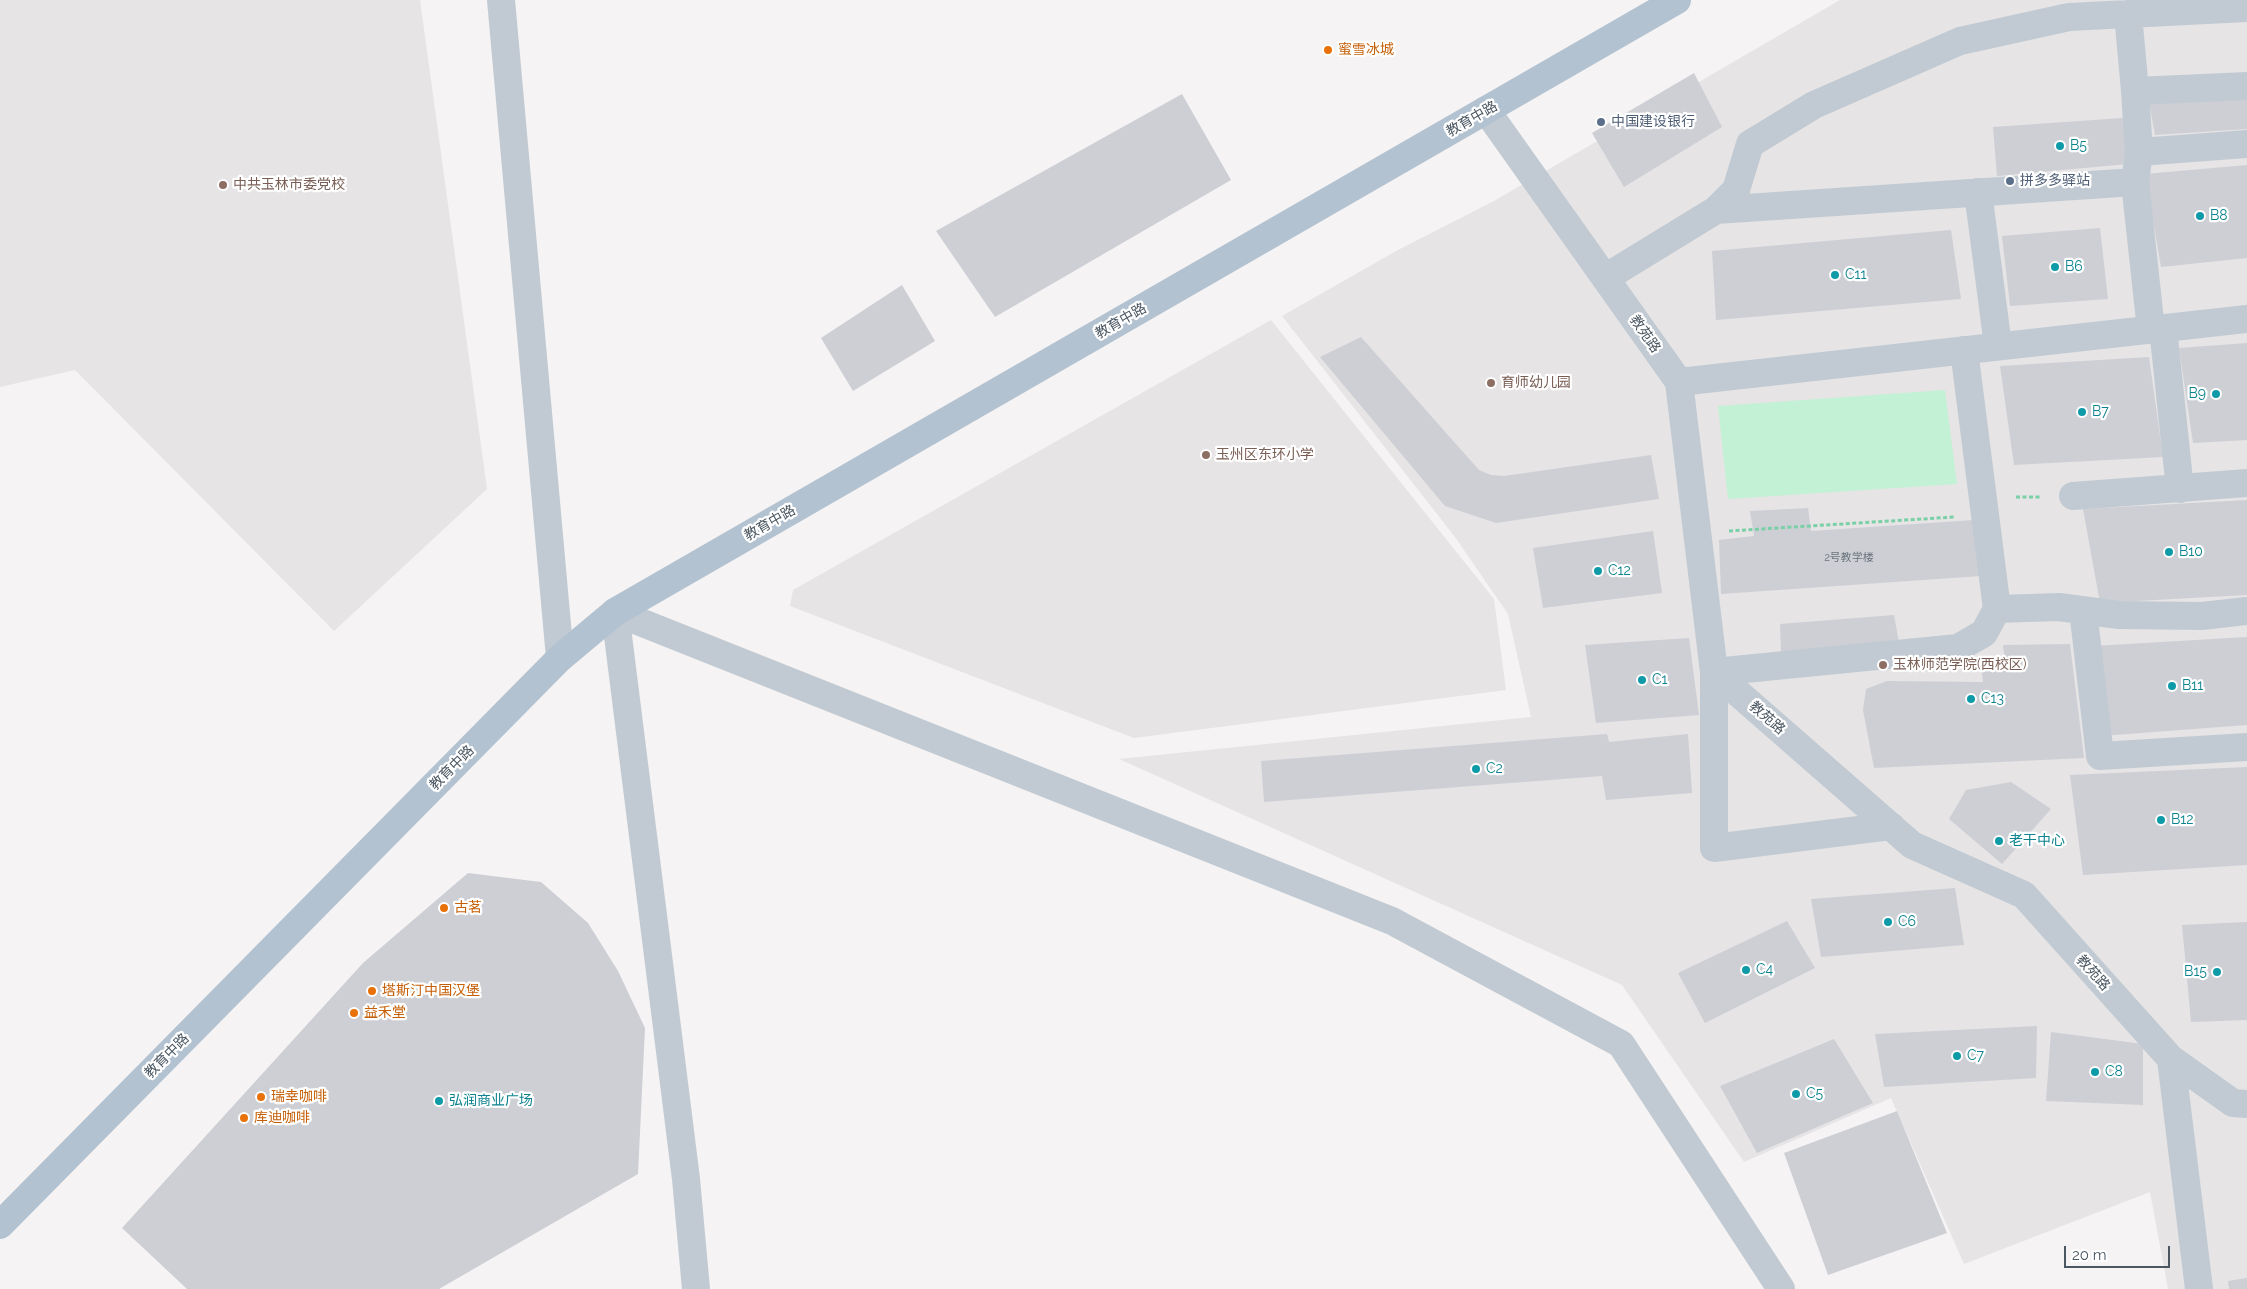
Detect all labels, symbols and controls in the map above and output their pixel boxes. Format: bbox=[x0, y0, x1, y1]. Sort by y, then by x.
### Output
place label: 蜜雪冰城 bbox=[1338, 42, 1394, 58]
marker: 蜜雪冰城 bbox=[1322, 44, 1334, 56]
street label: 教育中路 bbox=[1444, 98, 1500, 140]
place label: 中国建设银行 bbox=[1611, 114, 1695, 130]
marker: 中国建设银行 bbox=[1595, 116, 1607, 128]
place label: B5 bbox=[2070, 138, 2087, 154]
marker: B5 bbox=[2054, 140, 2066, 152]
place label: 拼多多驿站 bbox=[2020, 173, 2090, 189]
marker: 拼多多驿站 bbox=[2004, 175, 2016, 187]
place label: 中共玉林市委党校 bbox=[233, 177, 345, 193]
marker: 中共玉林市委党校 bbox=[217, 179, 229, 191]
place label: B8 bbox=[2210, 208, 2228, 224]
marker: B8 bbox=[2194, 210, 2206, 222]
place label: B6 bbox=[2065, 259, 2083, 275]
marker: B6 bbox=[2049, 261, 2061, 273]
place label: C11 bbox=[1845, 267, 1867, 283]
marker: C11 bbox=[1829, 269, 1841, 281]
street label: 教育中路 bbox=[1093, 300, 1149, 342]
street label: 教苑路 bbox=[1626, 312, 1664, 356]
place label: 育师幼儿园 bbox=[1501, 375, 1571, 391]
marker: 育师幼儿园 bbox=[1485, 377, 1497, 389]
place label: B9 bbox=[2188, 386, 2206, 402]
marker: B9 bbox=[2210, 388, 2222, 400]
place label: B7 bbox=[2092, 404, 2109, 420]
marker: B7 bbox=[2076, 406, 2088, 418]
place label: 玉州区东环小学 bbox=[1216, 447, 1314, 463]
marker: 玉州区东环小学 bbox=[1200, 449, 1212, 461]
street label: 教育中路 bbox=[742, 502, 798, 544]
place label: B10 bbox=[2179, 544, 2203, 560]
marker: B10 bbox=[2163, 546, 2175, 558]
house number: 2号教学楼 bbox=[1824, 551, 1874, 565]
place label: C12 bbox=[1608, 563, 1631, 579]
marker: C12 bbox=[1592, 565, 1604, 577]
place label: 玉林师范学院(西校区) bbox=[1893, 657, 2027, 673]
marker: 玉林师范学院(西校区) bbox=[1877, 659, 1889, 671]
place label: C1 bbox=[1652, 672, 1668, 688]
marker: C1 bbox=[1636, 674, 1648, 686]
place label: B11 bbox=[2182, 678, 2203, 694]
marker: B11 bbox=[2166, 680, 2178, 692]
place label: C13 bbox=[1981, 691, 2004, 707]
marker: C13 bbox=[1965, 693, 1977, 705]
street label: 教苑路 bbox=[1746, 698, 1788, 738]
street label: 教育中路 bbox=[426, 742, 478, 794]
place label: C2 bbox=[1486, 761, 1503, 777]
marker: C2 bbox=[1470, 763, 1482, 775]
place label: B12 bbox=[2171, 812, 2194, 828]
marker: B12 bbox=[2155, 814, 2167, 826]
place label: 老干中心 bbox=[2009, 833, 2065, 849]
marker: 老干中心 bbox=[1993, 835, 2005, 847]
place label: 古茗 bbox=[454, 900, 482, 916]
marker: 古茗 bbox=[438, 902, 450, 914]
place label: C6 bbox=[1898, 914, 1916, 930]
marker: C6 bbox=[1882, 916, 1894, 928]
street label: 教苑路 bbox=[2073, 952, 2113, 994]
place label: C4 bbox=[1756, 962, 1773, 978]
marker: C4 bbox=[1740, 964, 1752, 976]
place label: B15 bbox=[2184, 964, 2207, 980]
marker: B15 bbox=[2211, 966, 2223, 978]
place label: 塔斯汀中国汉堡 bbox=[382, 983, 480, 999]
marker: 塔斯汀中国汉堡 bbox=[366, 985, 378, 997]
place label: 益禾堂 bbox=[364, 1005, 406, 1021]
marker: 益禾堂 bbox=[348, 1007, 360, 1019]
street label: 教育中路 bbox=[141, 1030, 193, 1082]
place label: C7 bbox=[1967, 1048, 1984, 1064]
marker: C7 bbox=[1951, 1050, 1963, 1062]
place label: C8 bbox=[2105, 1064, 2123, 1080]
marker: C8 bbox=[2089, 1066, 2101, 1078]
place label: C5 bbox=[1806, 1086, 1823, 1102]
marker: C5 bbox=[1790, 1088, 1802, 1100]
place label: 瑞幸咖啡 bbox=[271, 1089, 327, 1105]
marker: 瑞幸咖啡 bbox=[255, 1091, 267, 1103]
place label: 弘润商业广场 bbox=[449, 1093, 533, 1109]
marker: 弘润商业广场 bbox=[433, 1095, 445, 1107]
place label: 库迪咖啡 bbox=[254, 1110, 310, 1126]
marker: 库迪咖啡 bbox=[238, 1112, 250, 1124]
scale bar bbox=[2067, 1236, 2173, 1268]
text: 20 m bbox=[2072, 1246, 2107, 1264]

